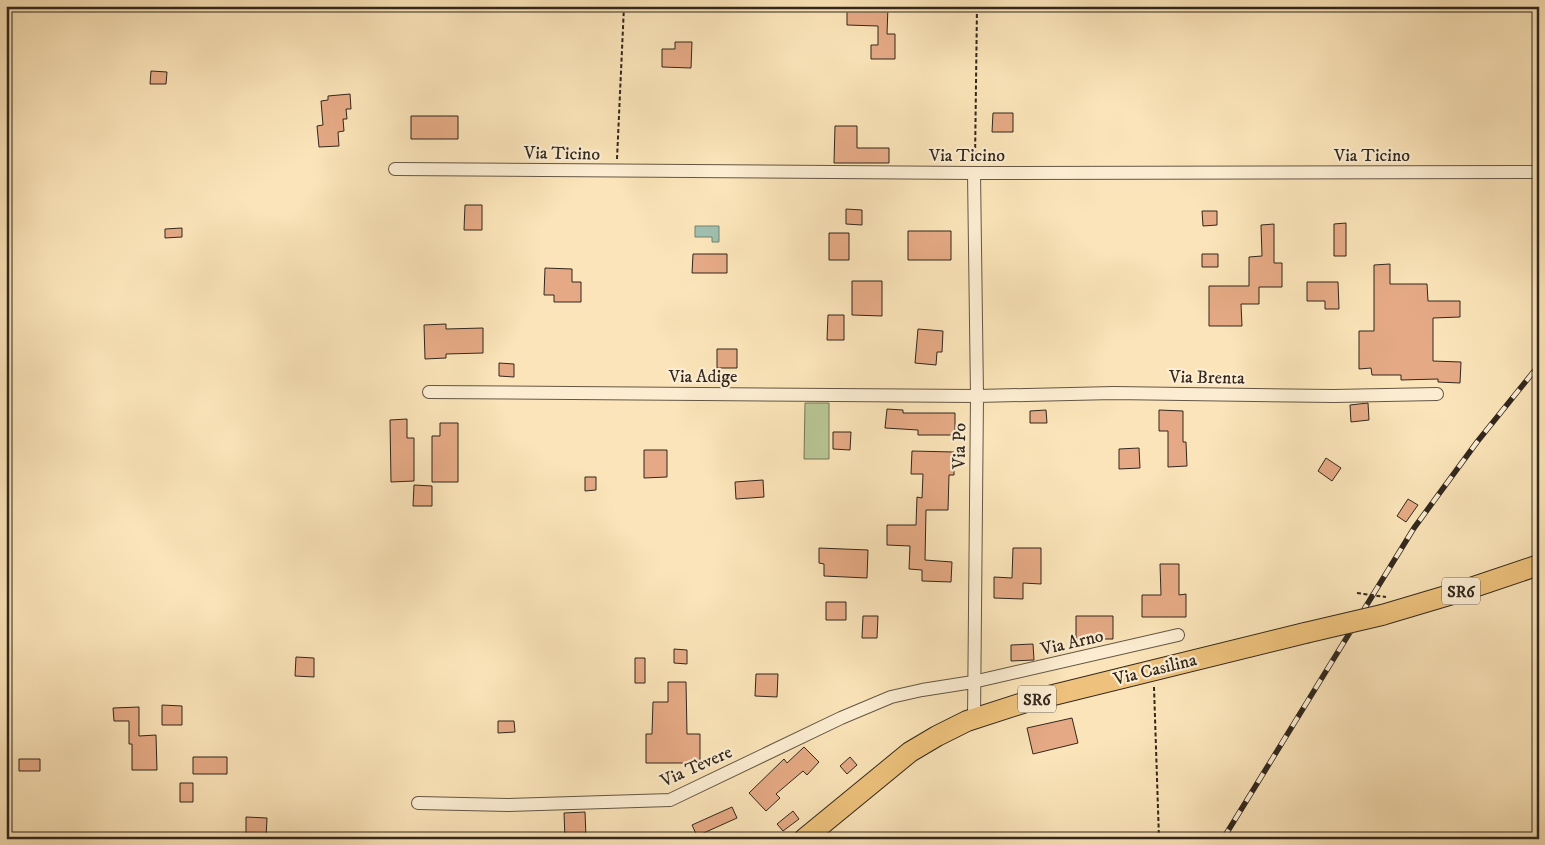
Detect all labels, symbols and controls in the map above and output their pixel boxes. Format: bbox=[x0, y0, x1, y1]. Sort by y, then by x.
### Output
street label: Via Ticino bbox=[523, 142, 600, 166]
street label: Via Ticino bbox=[928, 145, 1005, 167]
street label: Via Ticino bbox=[1333, 145, 1410, 167]
street label: Via Adige bbox=[668, 366, 737, 388]
street label: Via Brenta bbox=[1168, 366, 1245, 390]
street label: Via Po bbox=[949, 422, 971, 470]
road number: SR6 bbox=[1442, 578, 1480, 604]
street label: Via Arno bbox=[1038, 625, 1106, 661]
street label: Via Casilina bbox=[1110, 649, 1199, 691]
road number: SR6 bbox=[1018, 686, 1056, 712]
street label: Via Tevere bbox=[656, 741, 736, 793]

